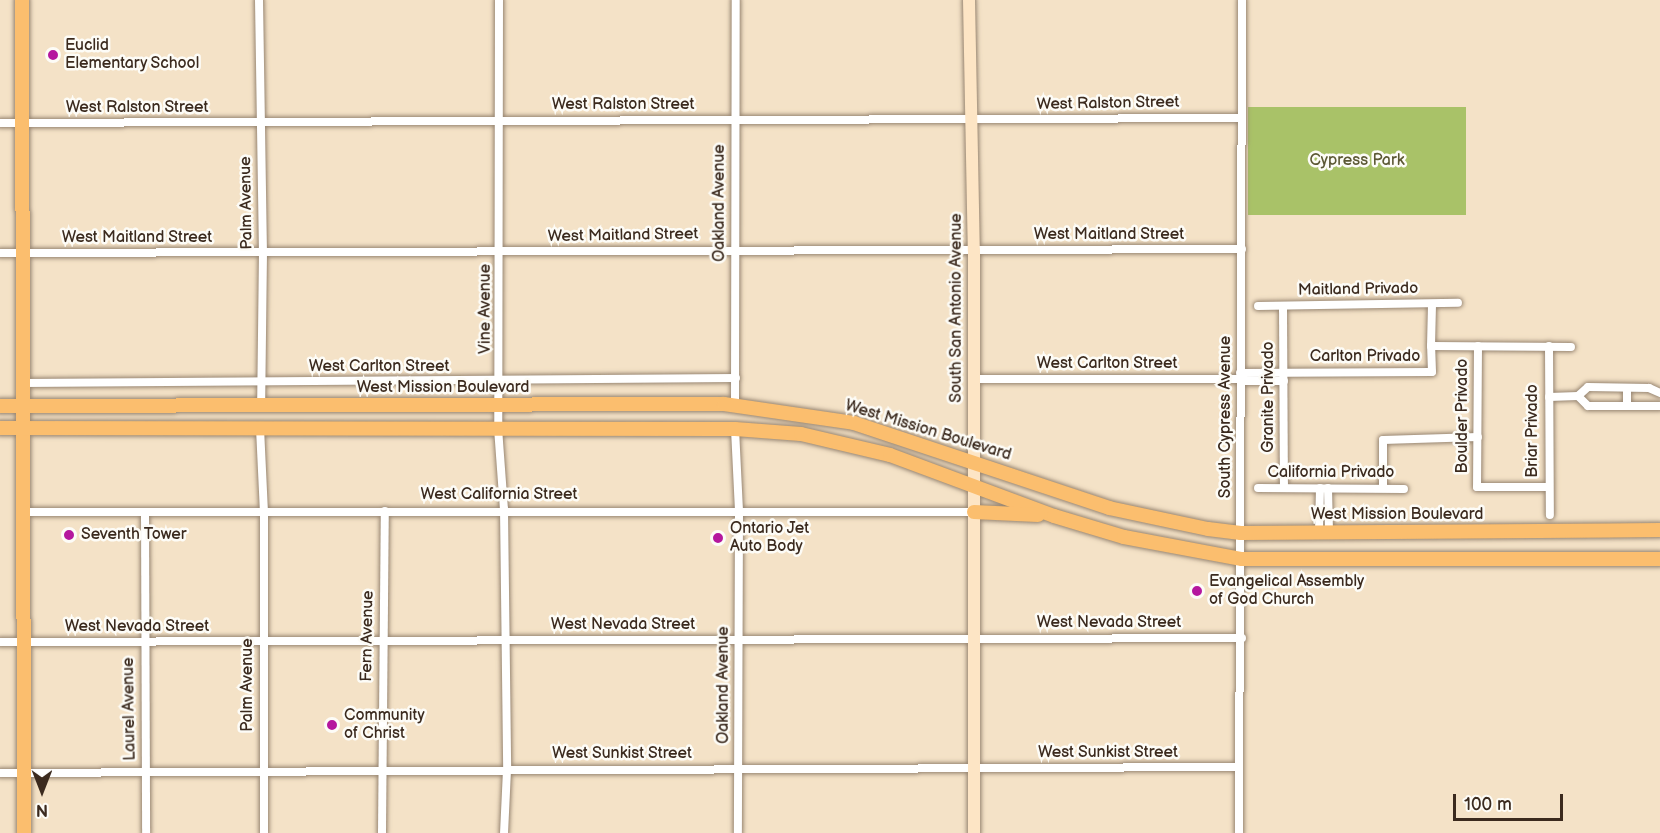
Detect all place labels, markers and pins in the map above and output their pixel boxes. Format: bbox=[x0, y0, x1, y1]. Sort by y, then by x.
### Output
place label: Euclid Elementary School bbox=[65, 36, 201, 74]
marker: Euclid Elementary School bbox=[46, 48, 60, 62]
place label: Ontario Jet Auto Body bbox=[730, 519, 810, 557]
place label: Seventh Tower bbox=[81, 525, 187, 545]
marker: Seventh Tower bbox=[62, 528, 76, 542]
marker: Ontario Jet Auto Body bbox=[711, 531, 725, 545]
place label: Evangelical Assembly of God Church bbox=[1209, 572, 1364, 610]
marker: Evangelical Assembly of God Church bbox=[1190, 584, 1204, 598]
place label: Community of Christ bbox=[344, 706, 425, 744]
marker: Community of Christ bbox=[325, 718, 339, 732]

